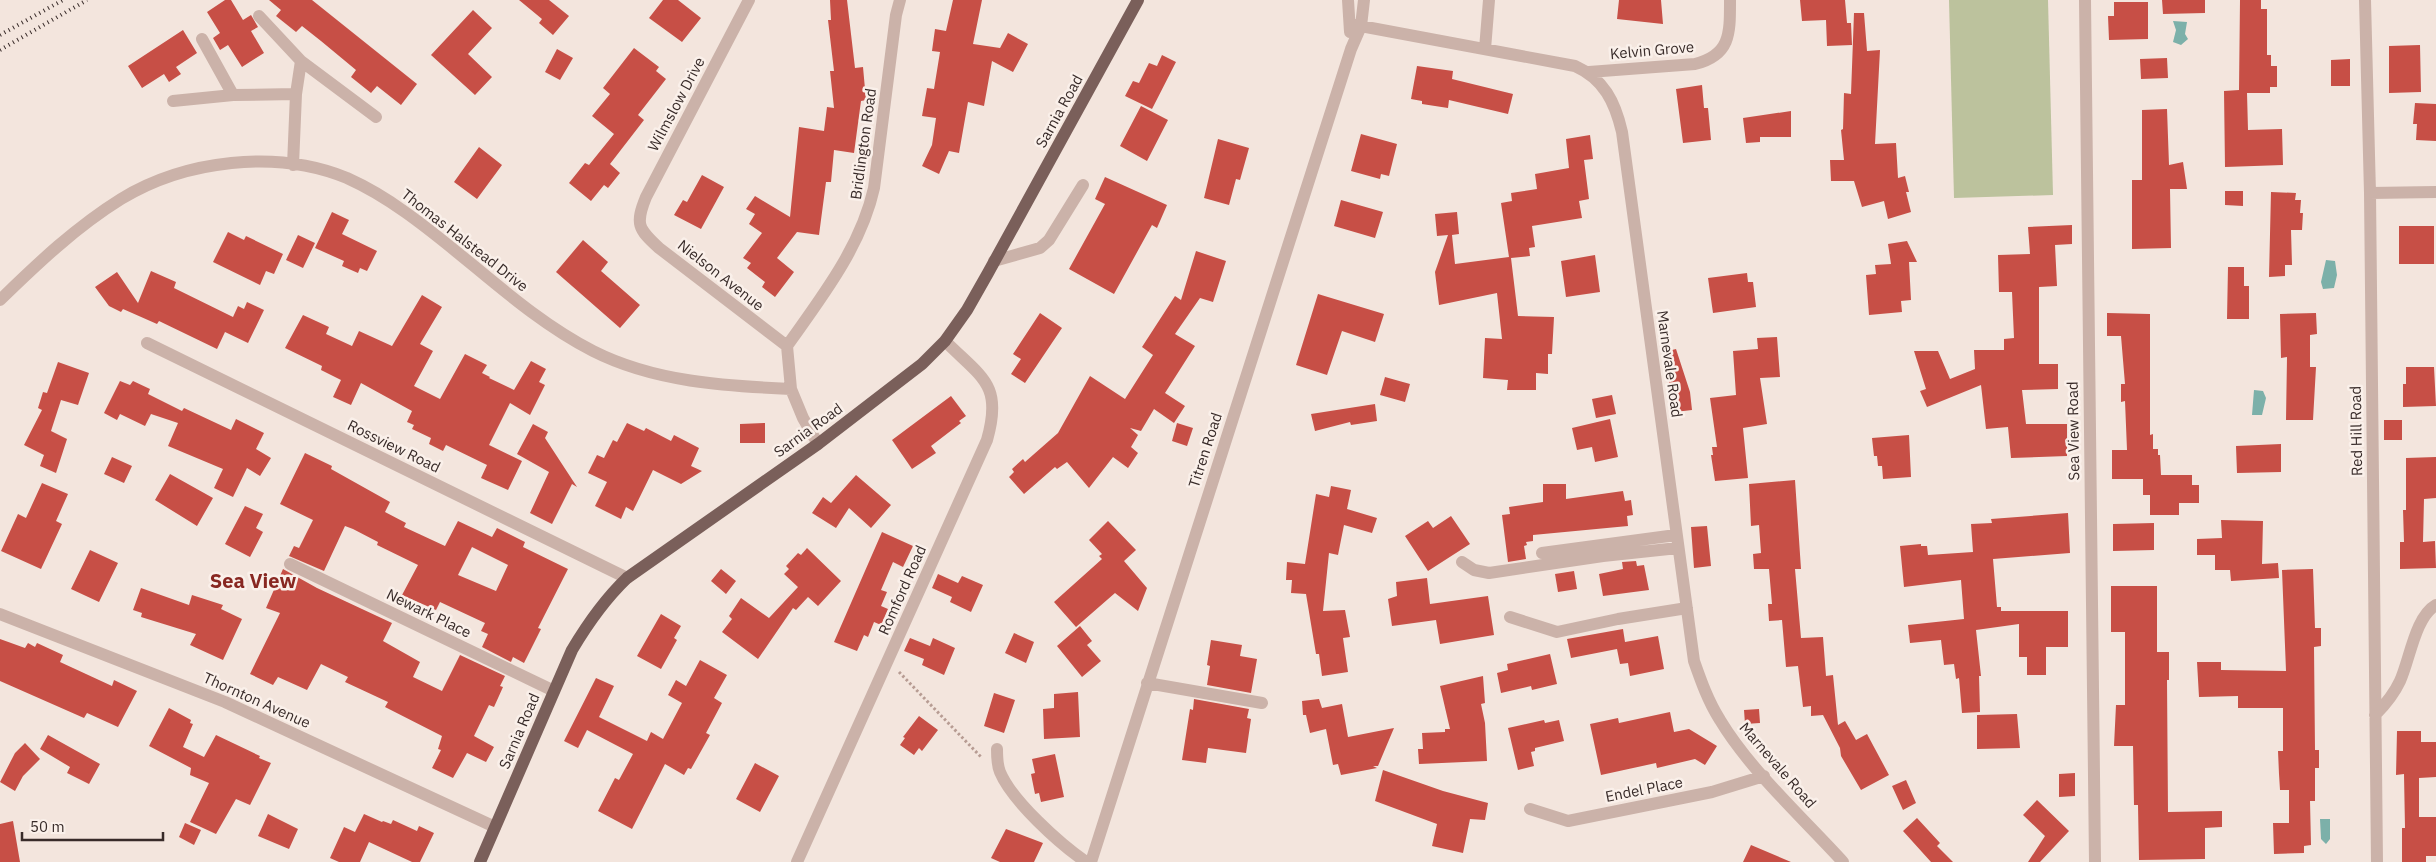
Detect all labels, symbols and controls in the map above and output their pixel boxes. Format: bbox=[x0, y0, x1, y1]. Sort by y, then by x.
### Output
street label: Kelvin Grove bbox=[1609, 37, 1695, 63]
street label: Wilmslow Drive bbox=[643, 54, 709, 154]
street label: Sarnia Road bbox=[1031, 71, 1087, 151]
street label: Bridlington Road bbox=[846, 87, 880, 201]
street label: Thomas Halstead Drive bbox=[398, 185, 532, 295]
street label: Nielson Avenue bbox=[674, 235, 768, 315]
street label: Marnevale Road bbox=[1653, 309, 1687, 419]
street label: Sea View Road bbox=[2063, 381, 2083, 481]
street label: Red Hill Road bbox=[2346, 386, 2366, 476]
street label: Sarnia Road bbox=[770, 399, 846, 461]
street label: Titren Road bbox=[1184, 410, 1226, 490]
street label: Rossview Road bbox=[344, 415, 444, 477]
street label: Romford Road bbox=[874, 542, 930, 638]
district label: Sea View bbox=[210, 567, 296, 594]
street label: Newark Place bbox=[383, 584, 475, 642]
street label: Thornton Avenue bbox=[200, 668, 314, 732]
street label: Sarnia Road bbox=[495, 690, 543, 772]
street label: Marnevale Road bbox=[1735, 718, 1821, 812]
street label: Endel Place bbox=[1604, 772, 1684, 806]
scale bar bbox=[22, 810, 164, 842]
text: 50 m bbox=[30, 817, 65, 836]

